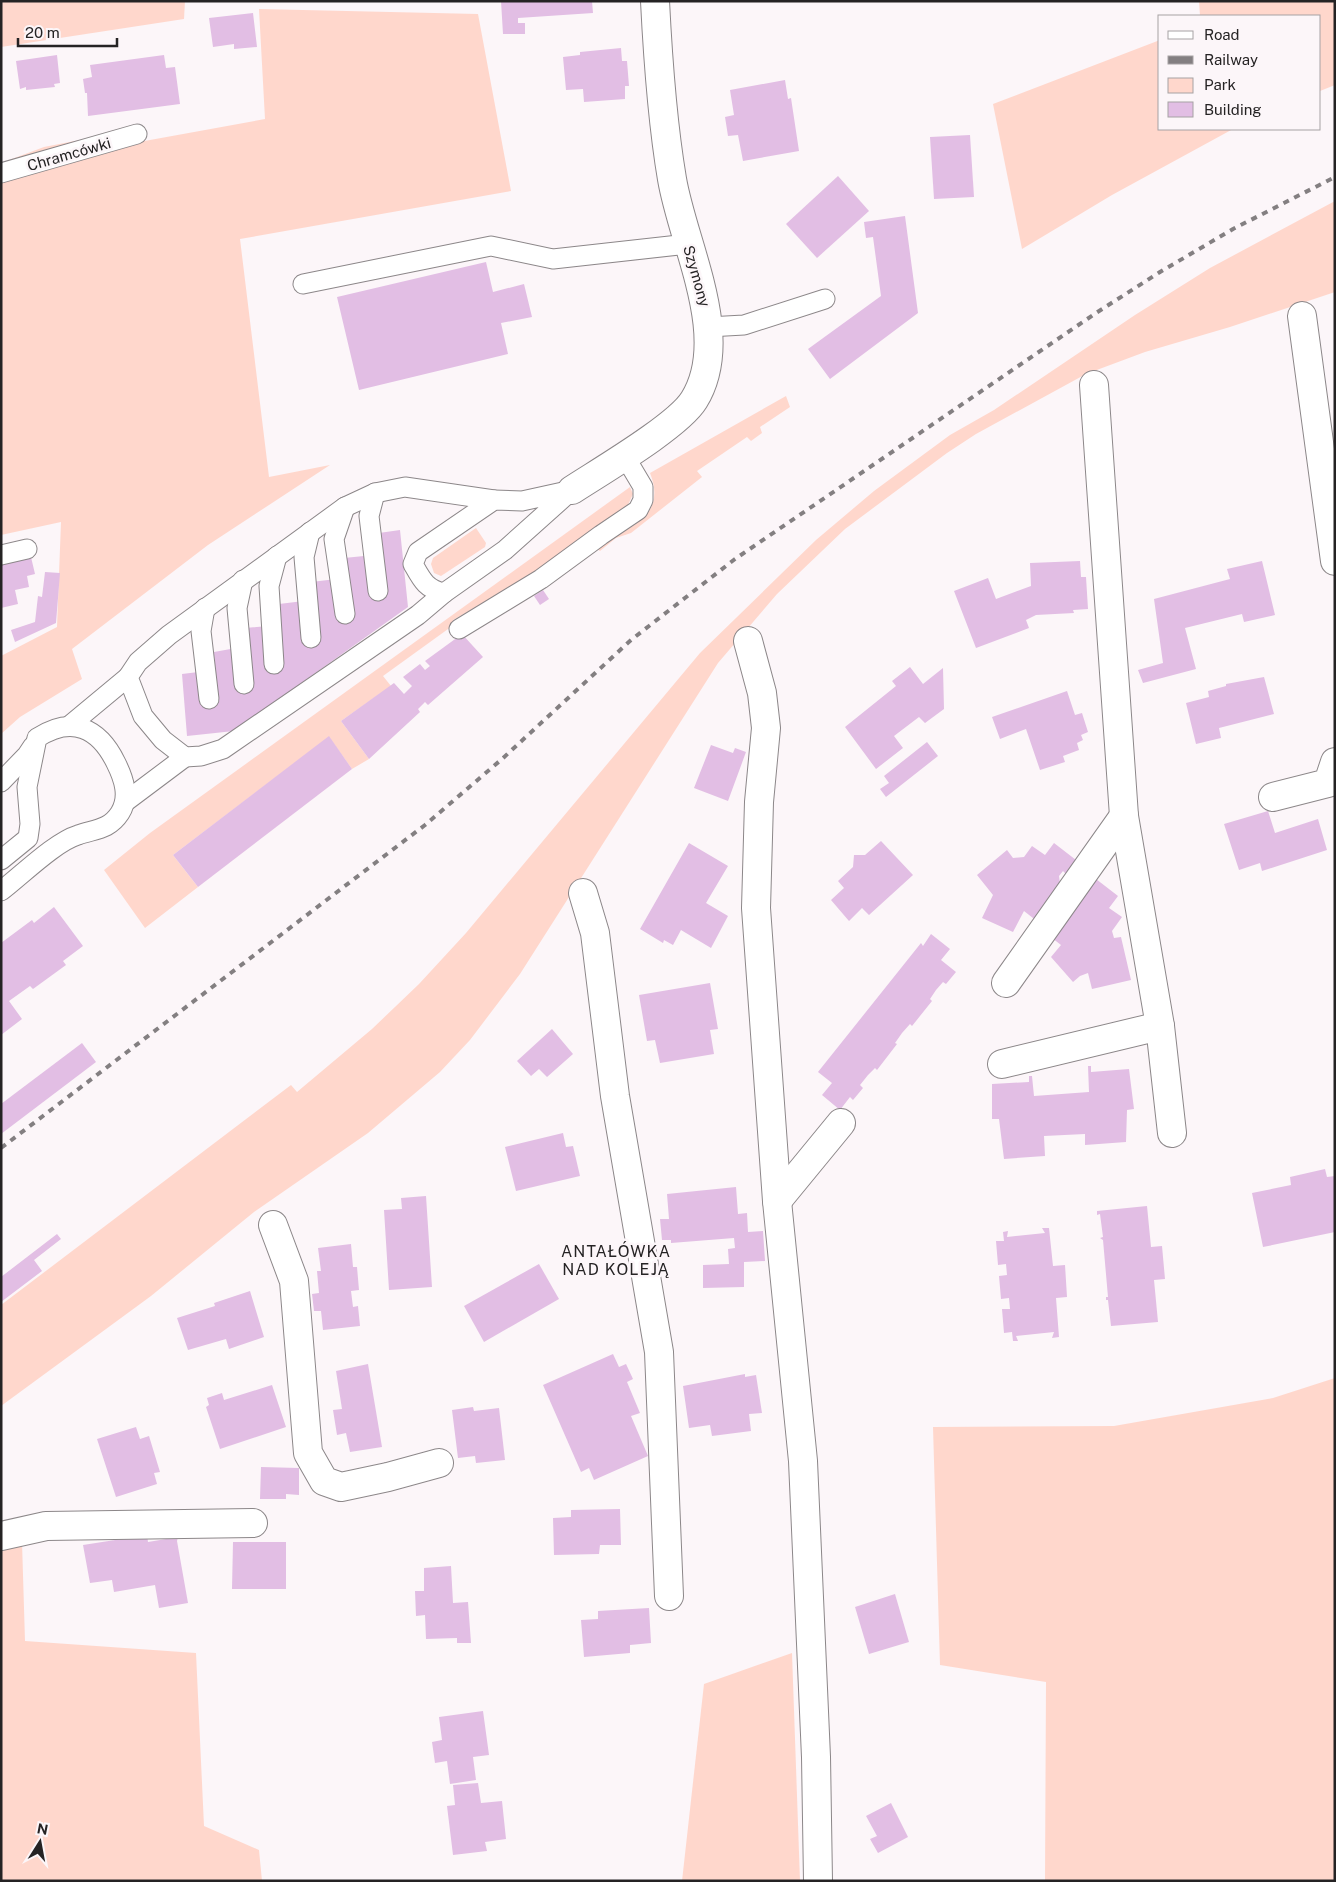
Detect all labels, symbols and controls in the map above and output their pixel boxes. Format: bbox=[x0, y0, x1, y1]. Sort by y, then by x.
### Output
scale bar bbox=[18, 15, 116, 47]
legend bbox=[1158, 15, 1321, 130]
text: 20 m bbox=[25, 24, 60, 41]
text: Road bbox=[1204, 26, 1240, 43]
text: Railway bbox=[1204, 51, 1258, 68]
text: Park bbox=[1204, 76, 1236, 93]
text: Building bbox=[1204, 101, 1262, 118]
street label: Chramcówki bbox=[25, 134, 113, 174]
street label: Szymony bbox=[680, 243, 714, 309]
district label: ANTAŁÓWKA NAD KOLEJĄ bbox=[561, 1241, 671, 1279]
north arrow bbox=[15, 1817, 65, 1867]
text: N bbox=[36, 1820, 49, 1838]

